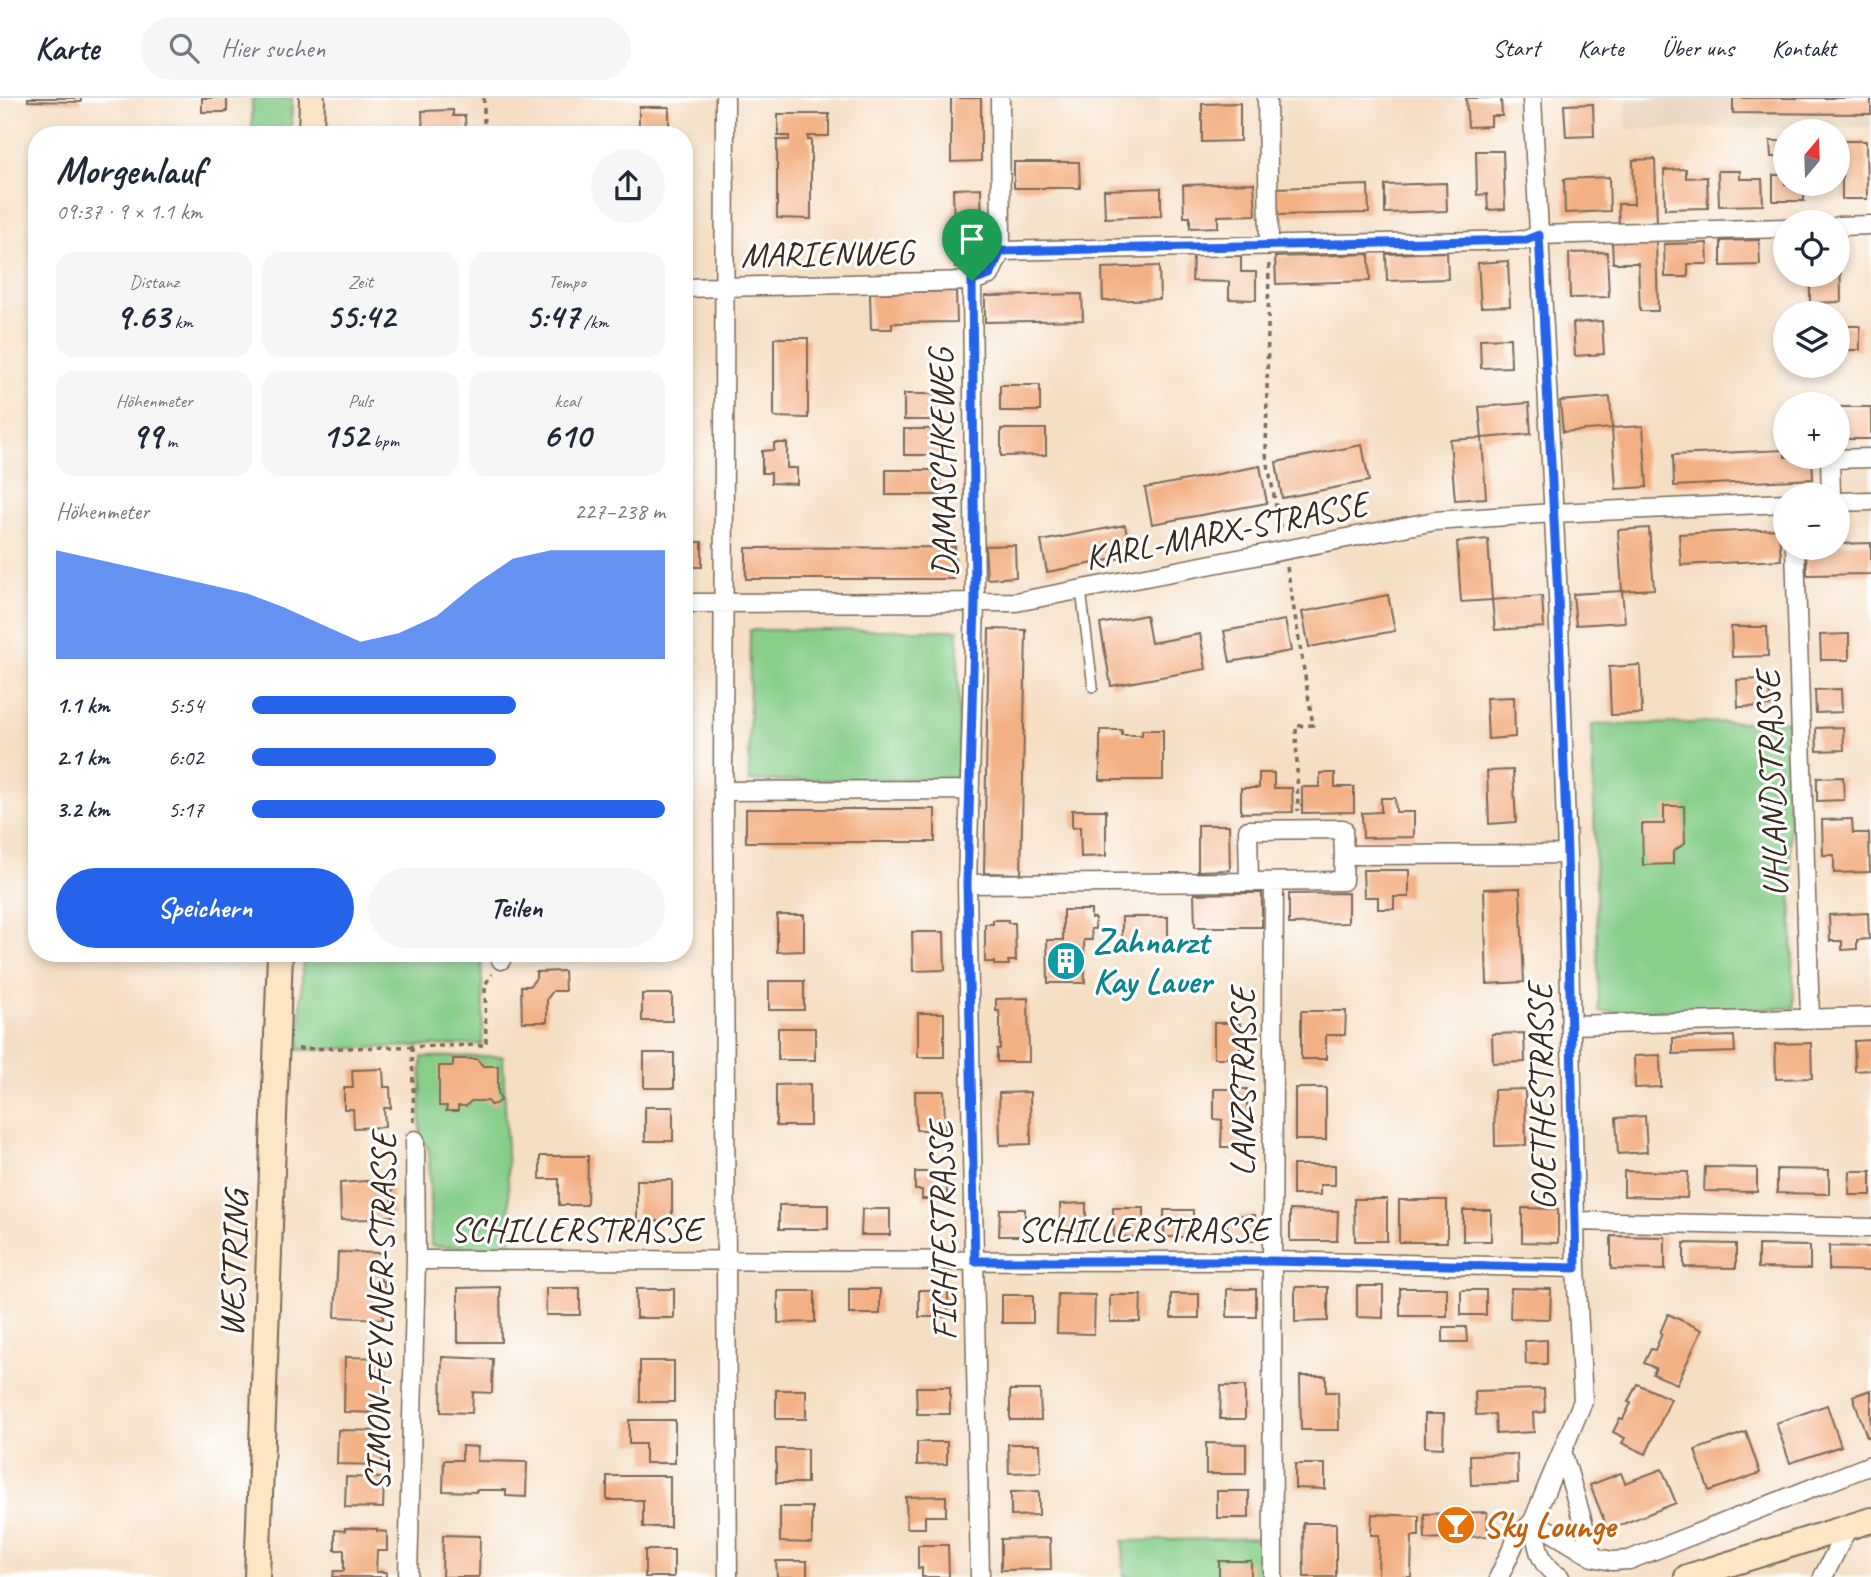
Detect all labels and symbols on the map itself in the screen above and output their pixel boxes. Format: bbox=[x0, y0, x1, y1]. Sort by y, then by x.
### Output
north arrow bbox=[1773, 119, 1850, 196]
pin bbox=[942, 209, 1002, 281]
street label: MARIENWEG bbox=[740, 229, 917, 278]
street label: DAMASCHKEWEG bbox=[918, 345, 967, 578]
street label: KARL-MARX-STRASSE bbox=[1081, 480, 1376, 580]
street label: UHLANDSTRASSE bbox=[1745, 666, 1798, 898]
place label: Zahnarzt Kay Lauer bbox=[1093, 919, 1215, 1004]
building icon: Zahnarzt Kay Lauer bbox=[1045, 940, 1087, 982]
street label: GOETHESTRASSE bbox=[1517, 978, 1566, 1211]
street label: LANZSTRASSE bbox=[1220, 983, 1265, 1176]
street label: FICHTESTRASSE bbox=[918, 1117, 967, 1341]
street label: SIMON-FEYLNER-STRASSE bbox=[355, 1128, 406, 1492]
street label: WESTRING bbox=[208, 1186, 259, 1338]
street label: SCHILLERSTRASSE bbox=[450, 1207, 706, 1252]
street label: SCHILLERSTRASSE bbox=[1017, 1207, 1273, 1252]
place label: Sky Lounge bbox=[1483, 1503, 1618, 1548]
bar icon: Sky Lounge bbox=[1435, 1504, 1477, 1546]

